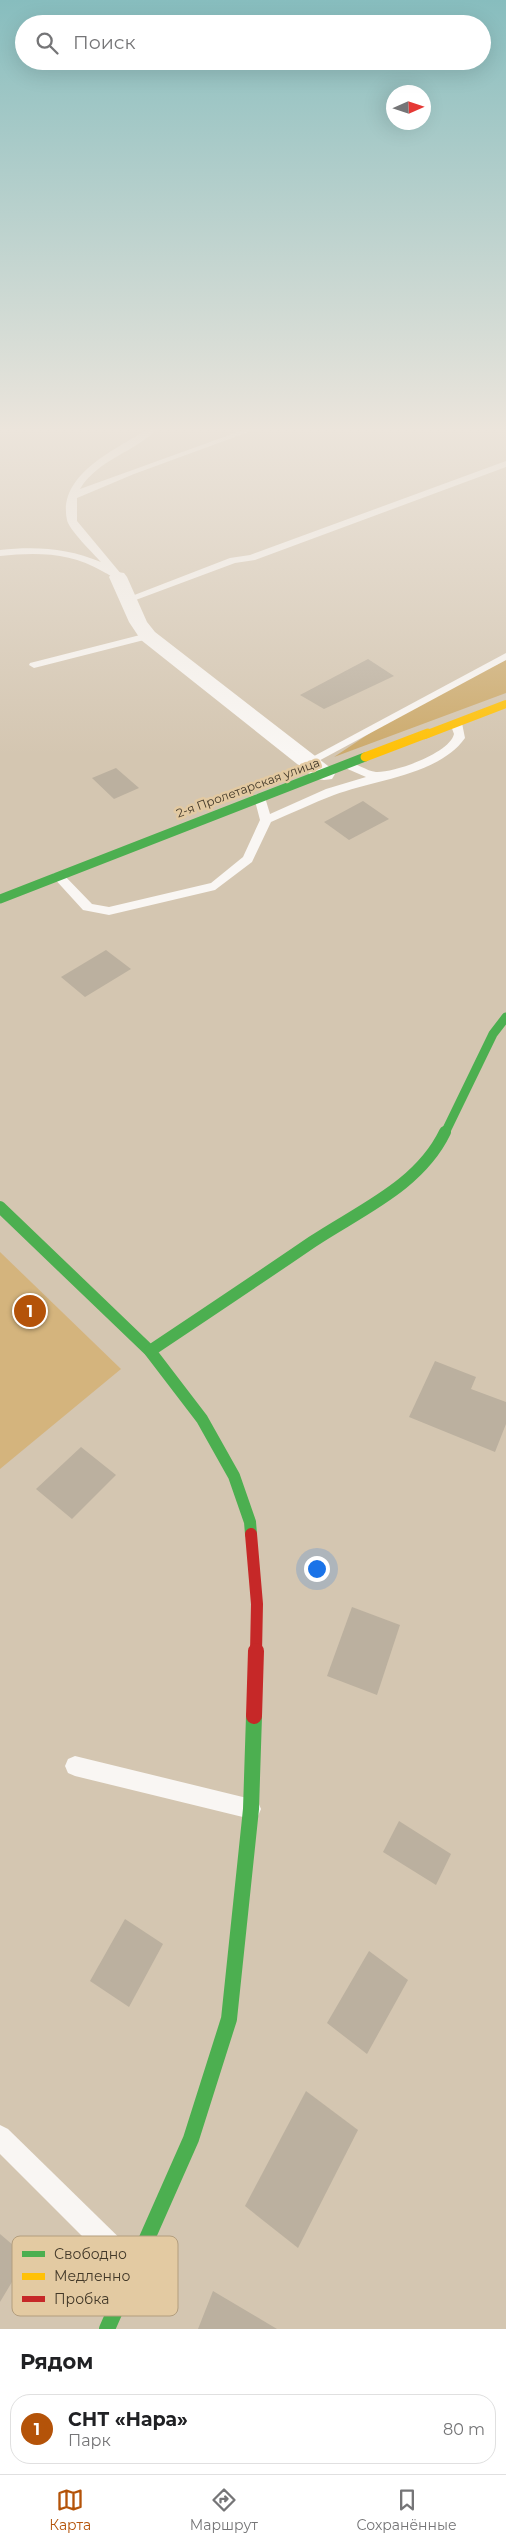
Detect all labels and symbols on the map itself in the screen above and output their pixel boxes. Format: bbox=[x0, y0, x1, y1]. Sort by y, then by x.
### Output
north arrow bbox=[386, 85, 431, 130]
street label: 2-я Пролетарская улица bbox=[174, 755, 321, 820]
pin: 1 bbox=[14, 1292, 46, 1330]
your location bbox=[304, 1556, 330, 1582]
legend bbox=[12, 2236, 178, 2316]
text: Свободно bbox=[54, 2245, 127, 2263]
text: Медленно bbox=[54, 2267, 130, 2285]
text: Пробка bbox=[54, 2290, 109, 2308]

